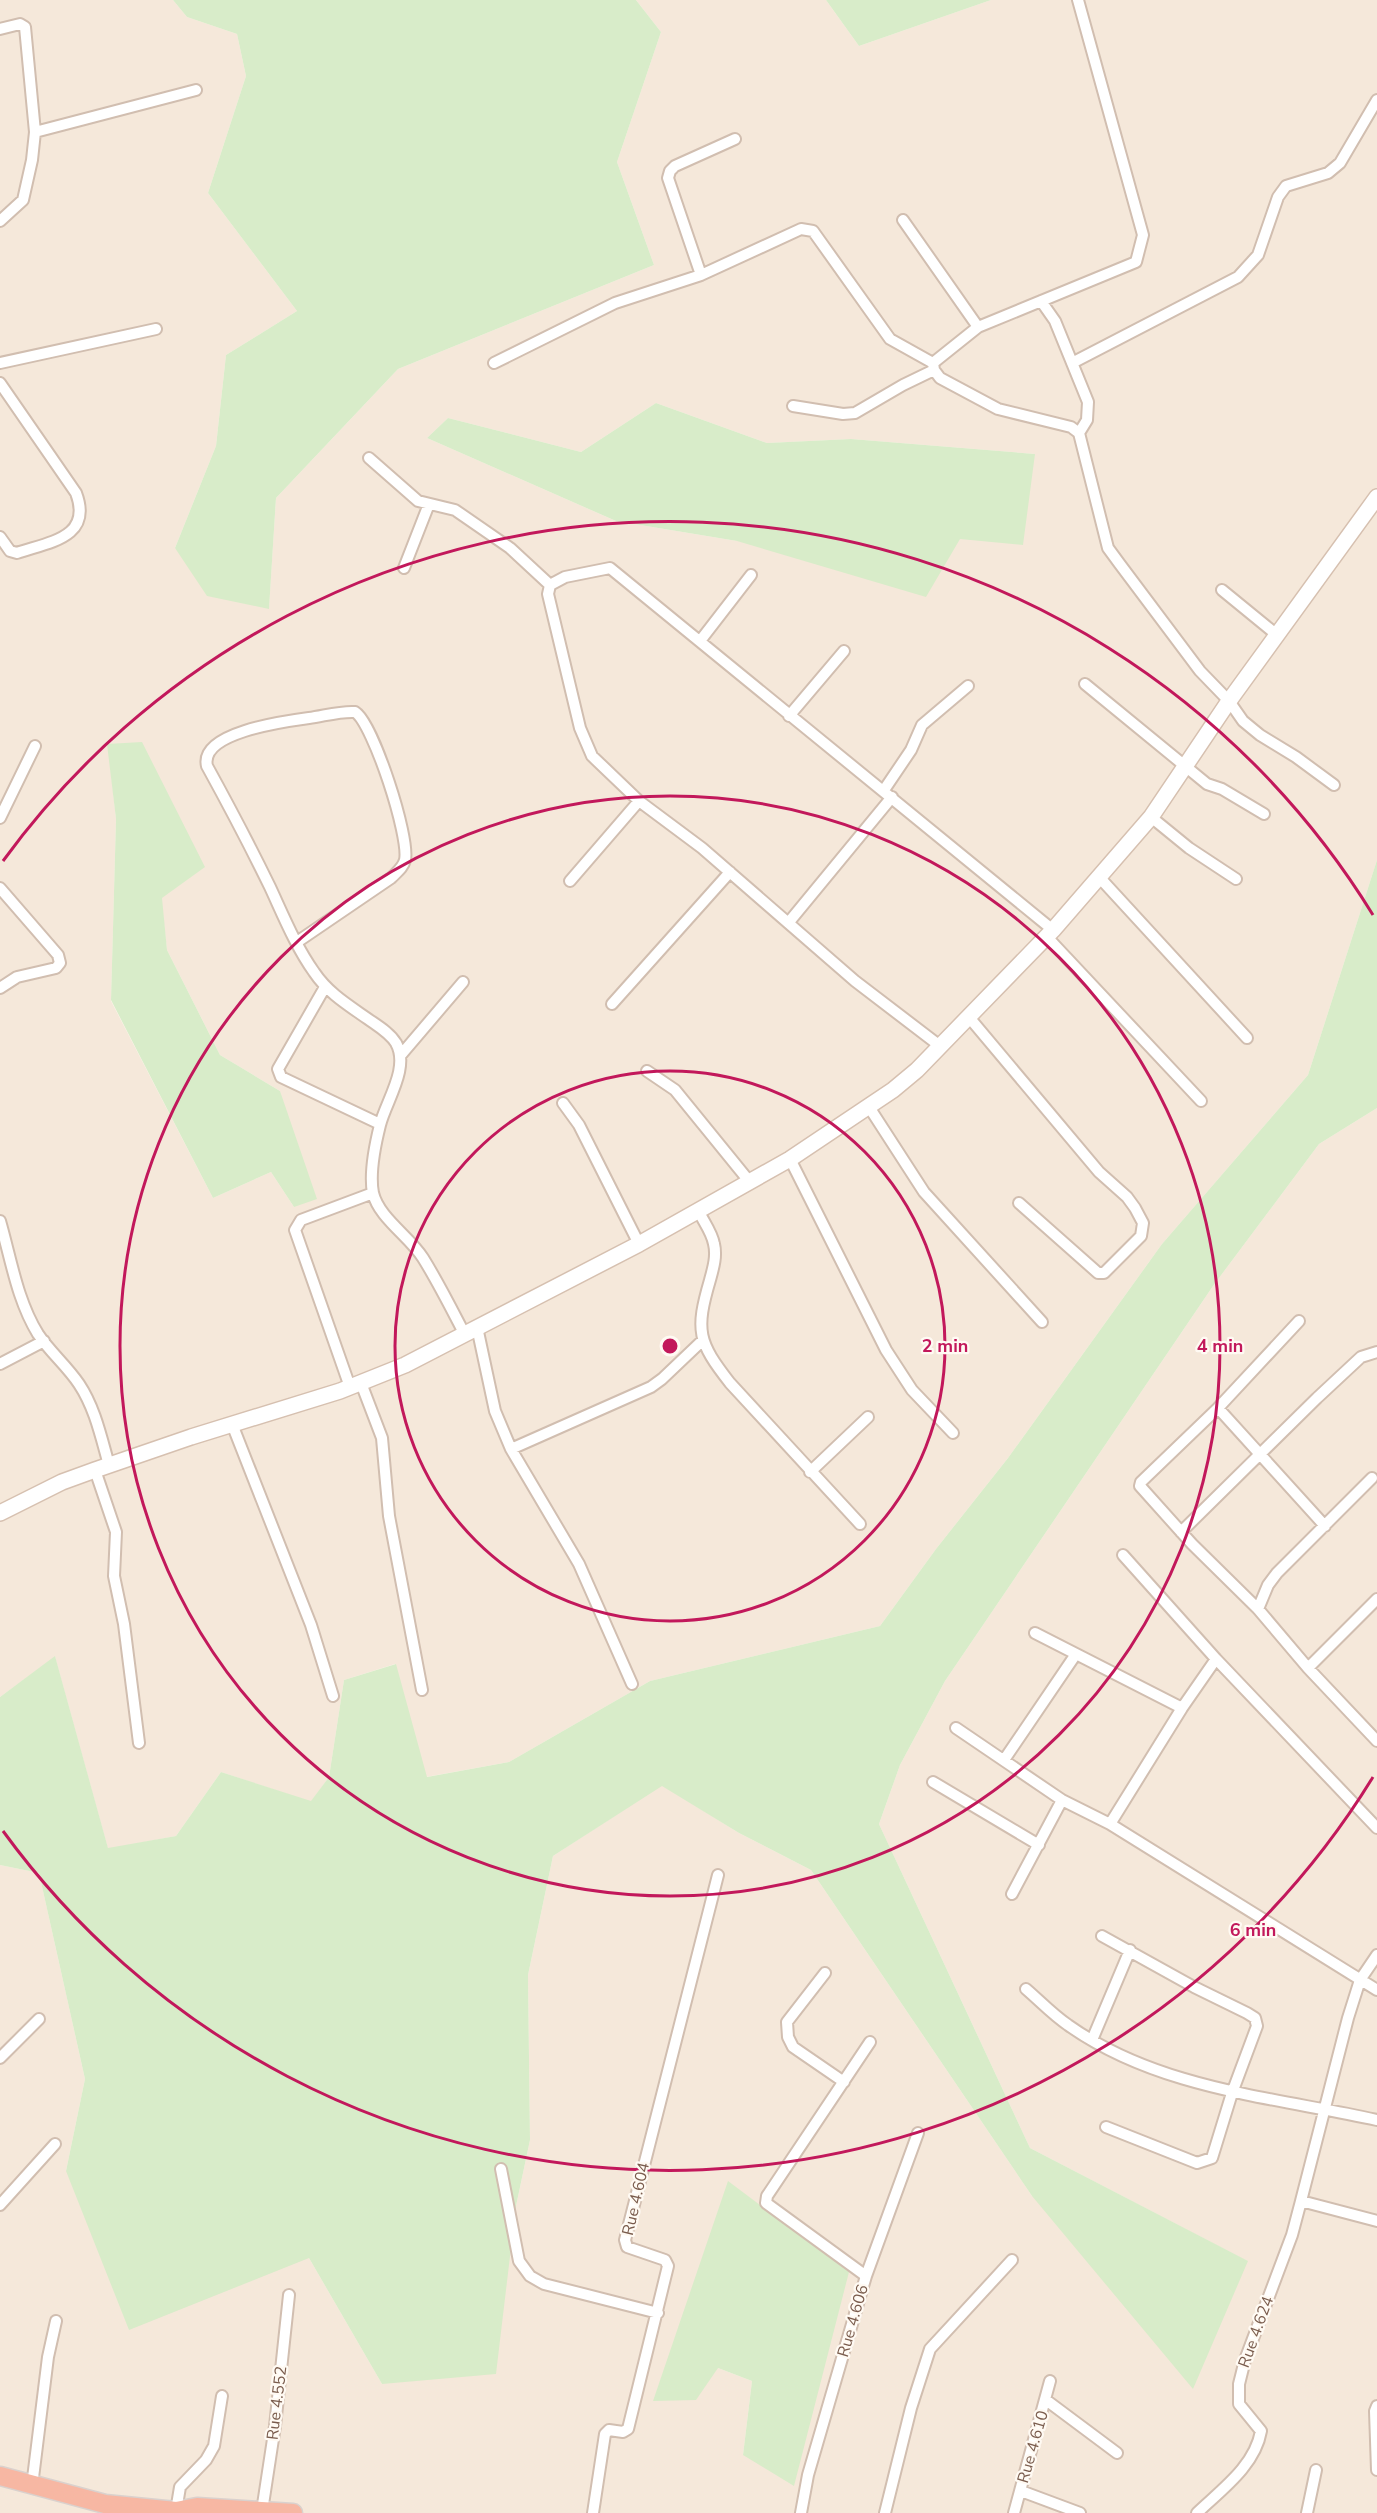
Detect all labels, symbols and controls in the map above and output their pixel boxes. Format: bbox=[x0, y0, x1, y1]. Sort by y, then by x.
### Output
text: 2 min bbox=[922, 1334, 968, 1358]
text: 4 min bbox=[1197, 1334, 1243, 1358]
centre of rings bbox=[660, 1336, 680, 1356]
text: 6 min bbox=[1230, 1918, 1276, 1942]
street label: Rue 4.604 bbox=[617, 2160, 655, 2238]
street label: Rue 4.606 bbox=[832, 2282, 874, 2360]
street label: Rue 4.624 bbox=[1233, 2293, 1279, 2371]
street label: Rue 4.552 bbox=[262, 2365, 292, 2441]
street label: Rue 4.610 bbox=[1012, 2408, 1054, 2486]

